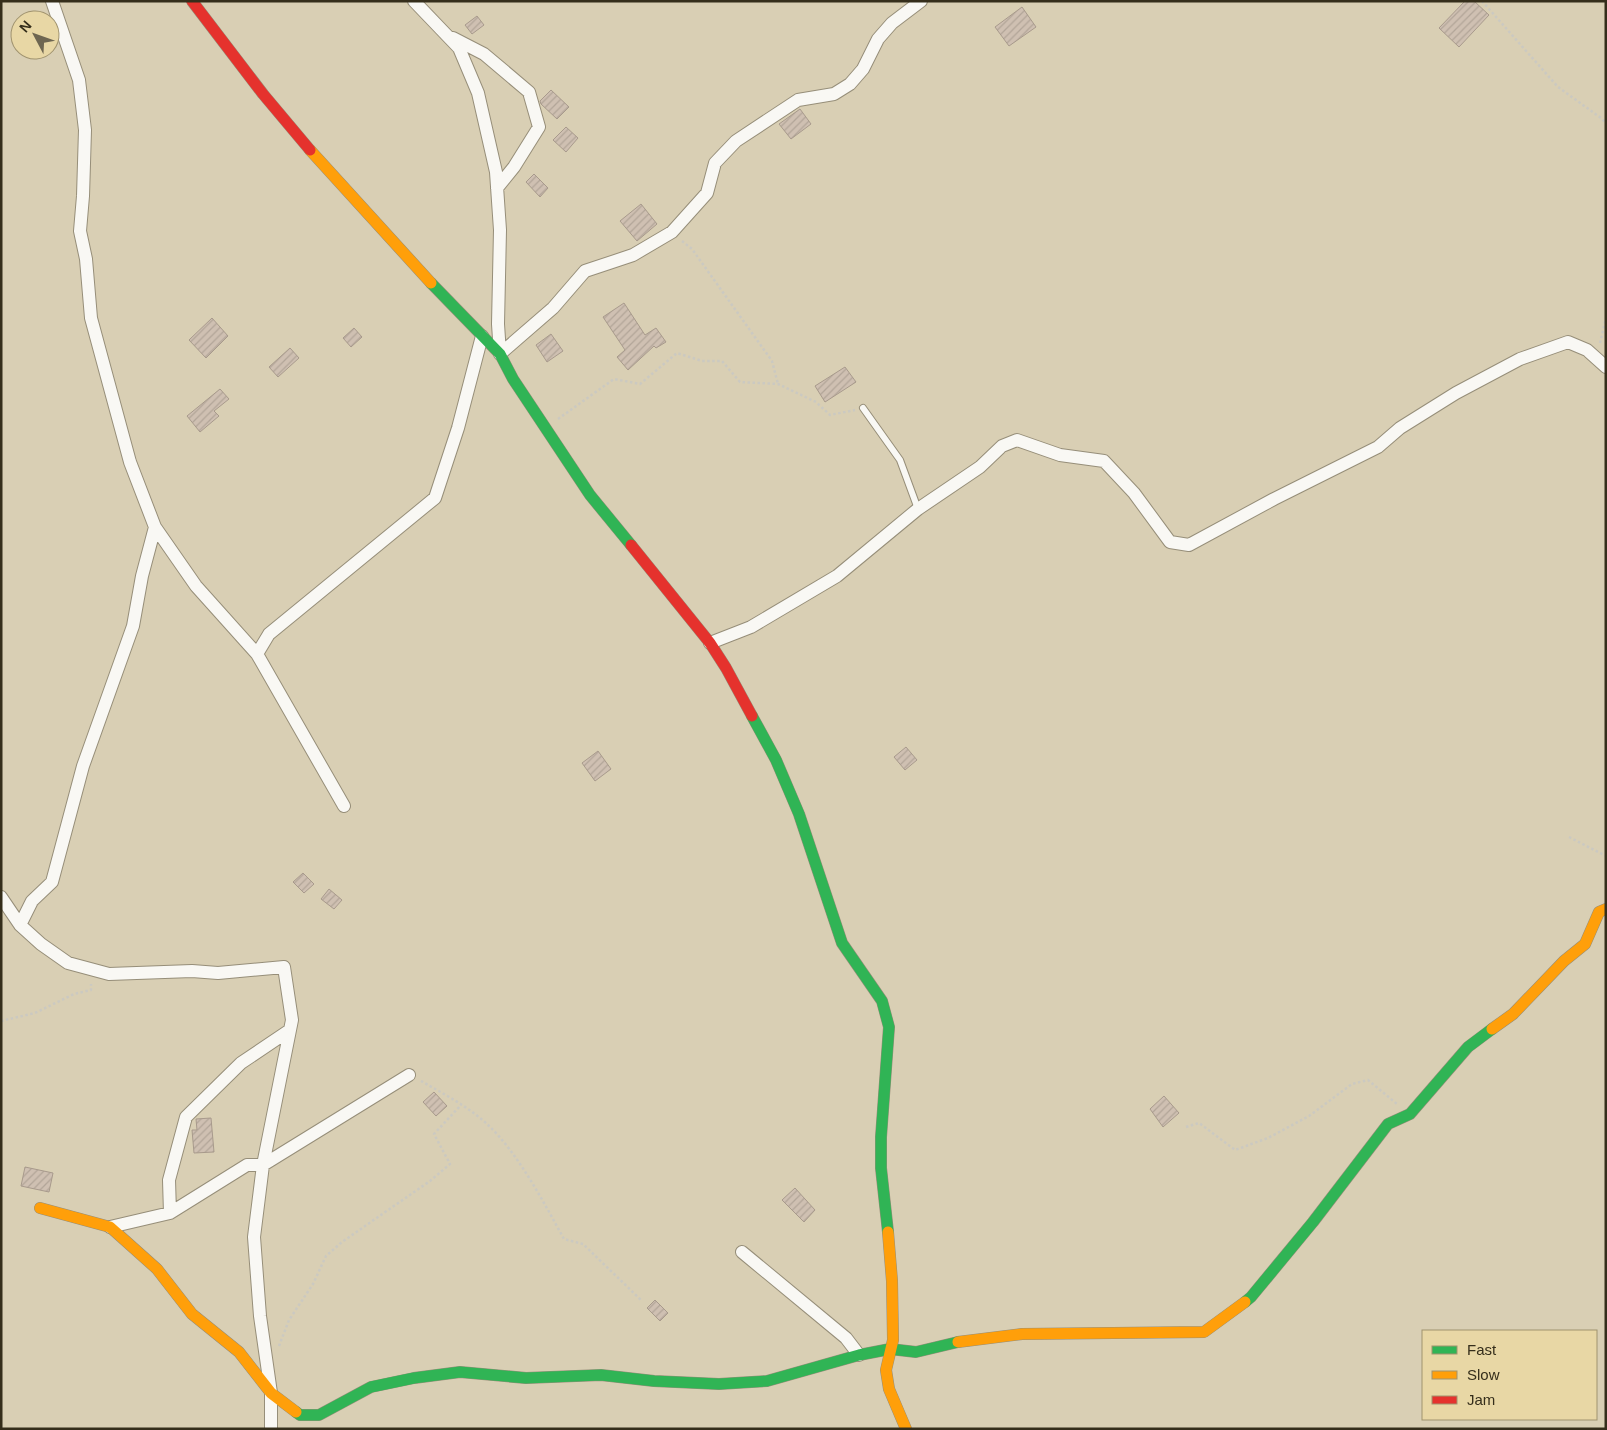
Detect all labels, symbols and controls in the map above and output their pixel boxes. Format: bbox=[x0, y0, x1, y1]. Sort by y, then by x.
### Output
north arrow bbox=[10, 10, 60, 60]
text: N bbox=[16, 17, 35, 36]
legend bbox=[1422, 1330, 1597, 1420]
text: Fast bbox=[1467, 1341, 1497, 1358]
text: Slow bbox=[1467, 1366, 1500, 1383]
text: Jam bbox=[1467, 1391, 1495, 1408]

